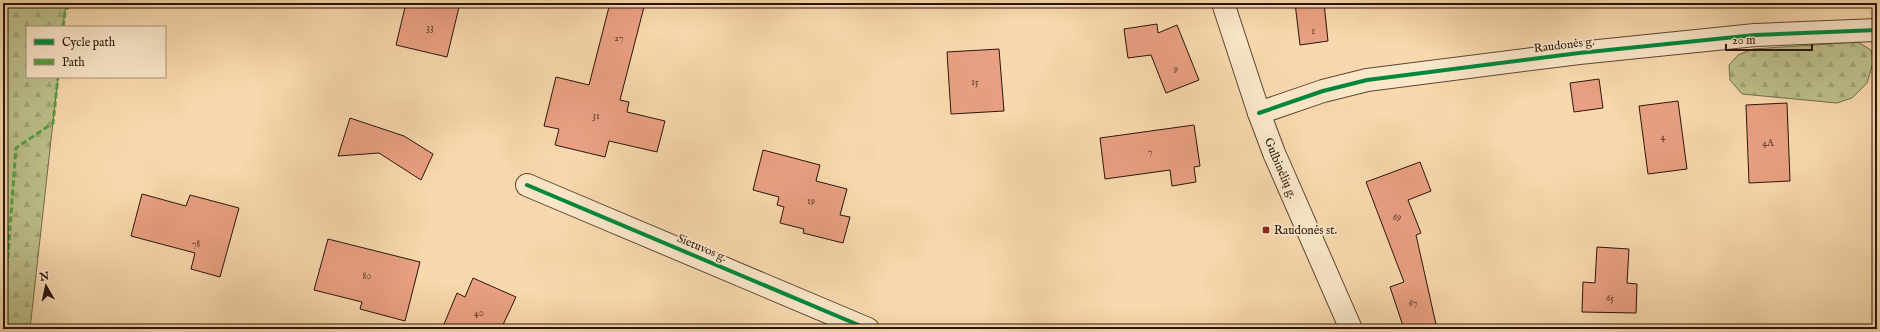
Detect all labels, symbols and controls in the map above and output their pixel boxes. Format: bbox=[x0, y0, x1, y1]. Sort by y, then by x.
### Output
house number: 33 bbox=[426, 22, 434, 35]
house number: 1 bbox=[1311, 25, 1315, 38]
legend bbox=[26, 26, 166, 78]
scale bar bbox=[1726, 26, 1812, 52]
house number: 27 bbox=[614, 32, 624, 45]
text: 20 m bbox=[1732, 33, 1755, 48]
street label: Raudonės g. bbox=[1533, 34, 1595, 56]
text: Cycle path bbox=[62, 35, 116, 51]
text: Path bbox=[62, 55, 85, 70]
house number: 9 bbox=[1173, 63, 1178, 76]
house number: 15 bbox=[971, 76, 979, 89]
house number: 31 bbox=[592, 110, 600, 123]
house number: 4 bbox=[1661, 131, 1666, 144]
street label: Gulbinėlių g. bbox=[1261, 135, 1301, 201]
house number: 4A bbox=[1762, 137, 1774, 150]
house number: 7 bbox=[1148, 146, 1153, 159]
house number: 19 bbox=[807, 195, 815, 208]
house number: 69 bbox=[1393, 211, 1401, 224]
place label: Raudonės st. bbox=[1274, 223, 1337, 238]
marker: Raudonės st. bbox=[1261, 225, 1271, 235]
street label: Sietuvos g. bbox=[675, 231, 729, 265]
house number: 78 bbox=[192, 238, 200, 251]
north arrow bbox=[26, 266, 66, 306]
text: N bbox=[38, 269, 51, 285]
house number: 80 bbox=[363, 270, 371, 283]
house number: 65 bbox=[1606, 292, 1614, 305]
house number: 67 bbox=[1409, 297, 1418, 310]
house number: 40 bbox=[474, 307, 484, 320]

